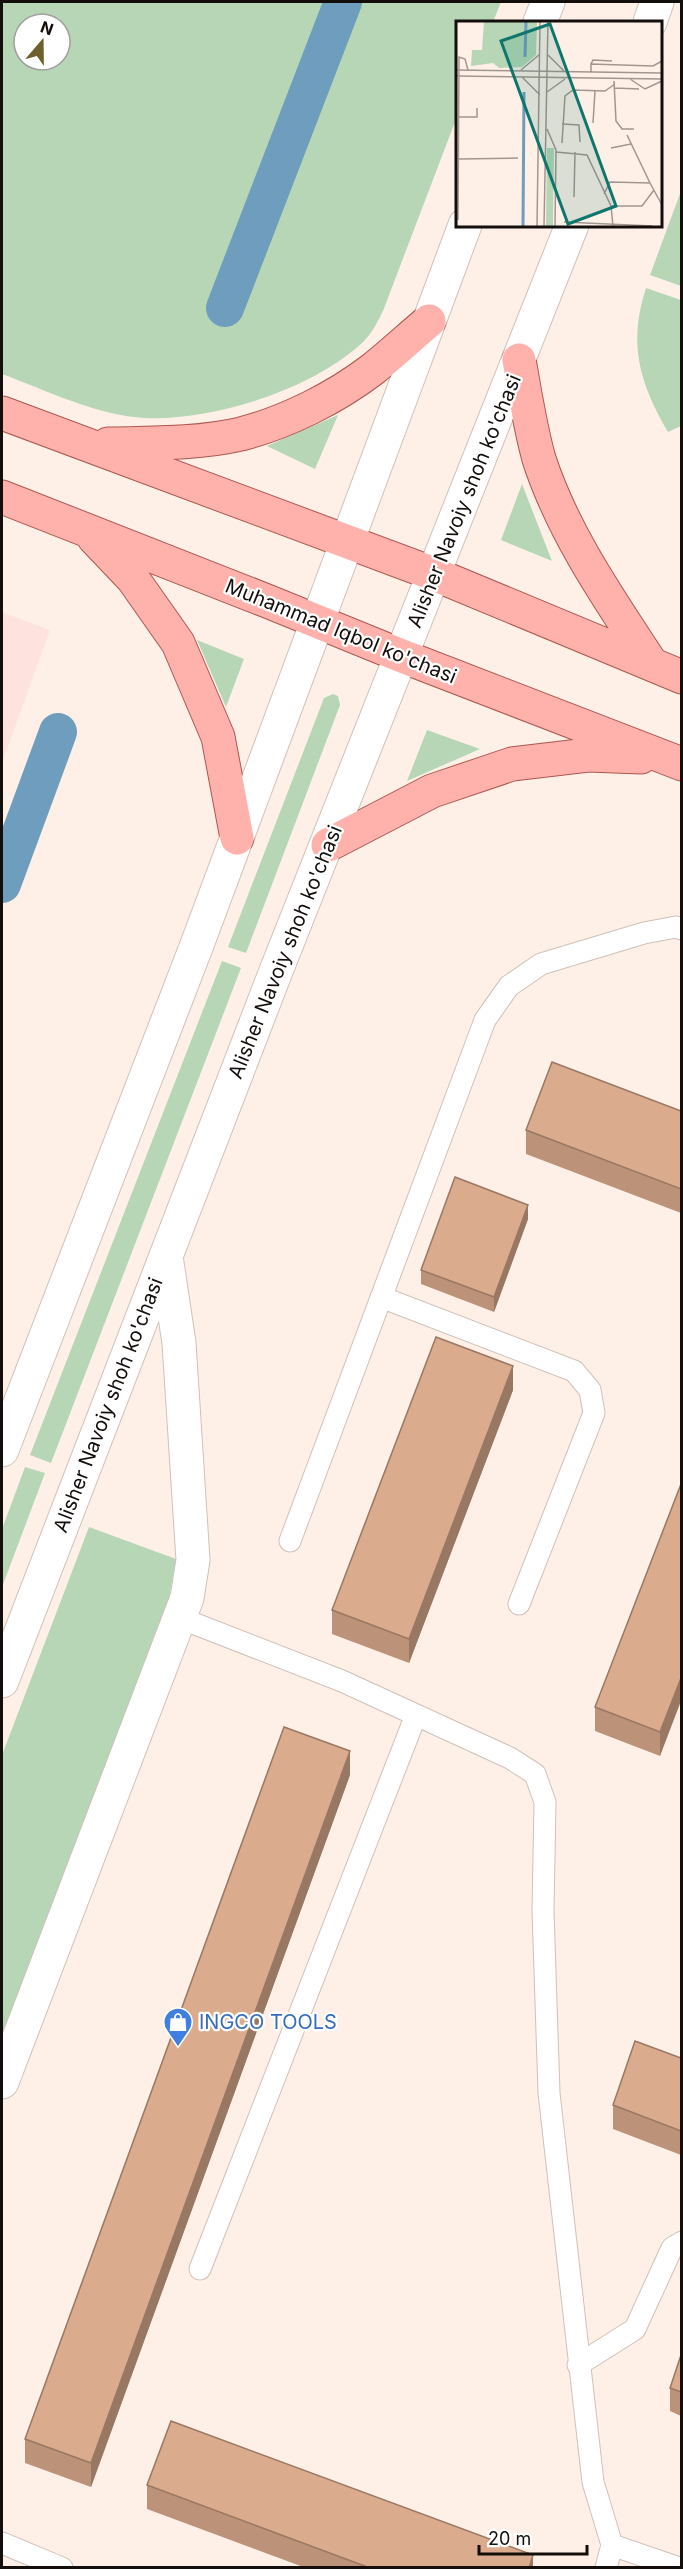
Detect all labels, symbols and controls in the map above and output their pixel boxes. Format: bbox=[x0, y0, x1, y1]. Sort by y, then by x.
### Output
north arrow bbox=[12, 12, 72, 72]
text: N bbox=[38, 16, 56, 39]
inset map bbox=[456, 21, 662, 226]
street label: Alisher Navoiy shoh ko'chasi bbox=[402, 371, 526, 631]
street label: Muhammad Iqbol ko'chasi bbox=[222, 574, 460, 688]
street label: Alisher Navoiy shoh ko'chasi bbox=[223, 822, 347, 1082]
street label: Alisher Navoiy shoh ko'chasi bbox=[48, 1274, 168, 1536]
shop icon: INGCO TOOLS bbox=[162, 2006, 194, 2048]
place label: INGCO TOOLS bbox=[199, 2010, 337, 2034]
scale bar bbox=[479, 2518, 587, 2556]
text: 20 m bbox=[488, 2528, 531, 2549]

